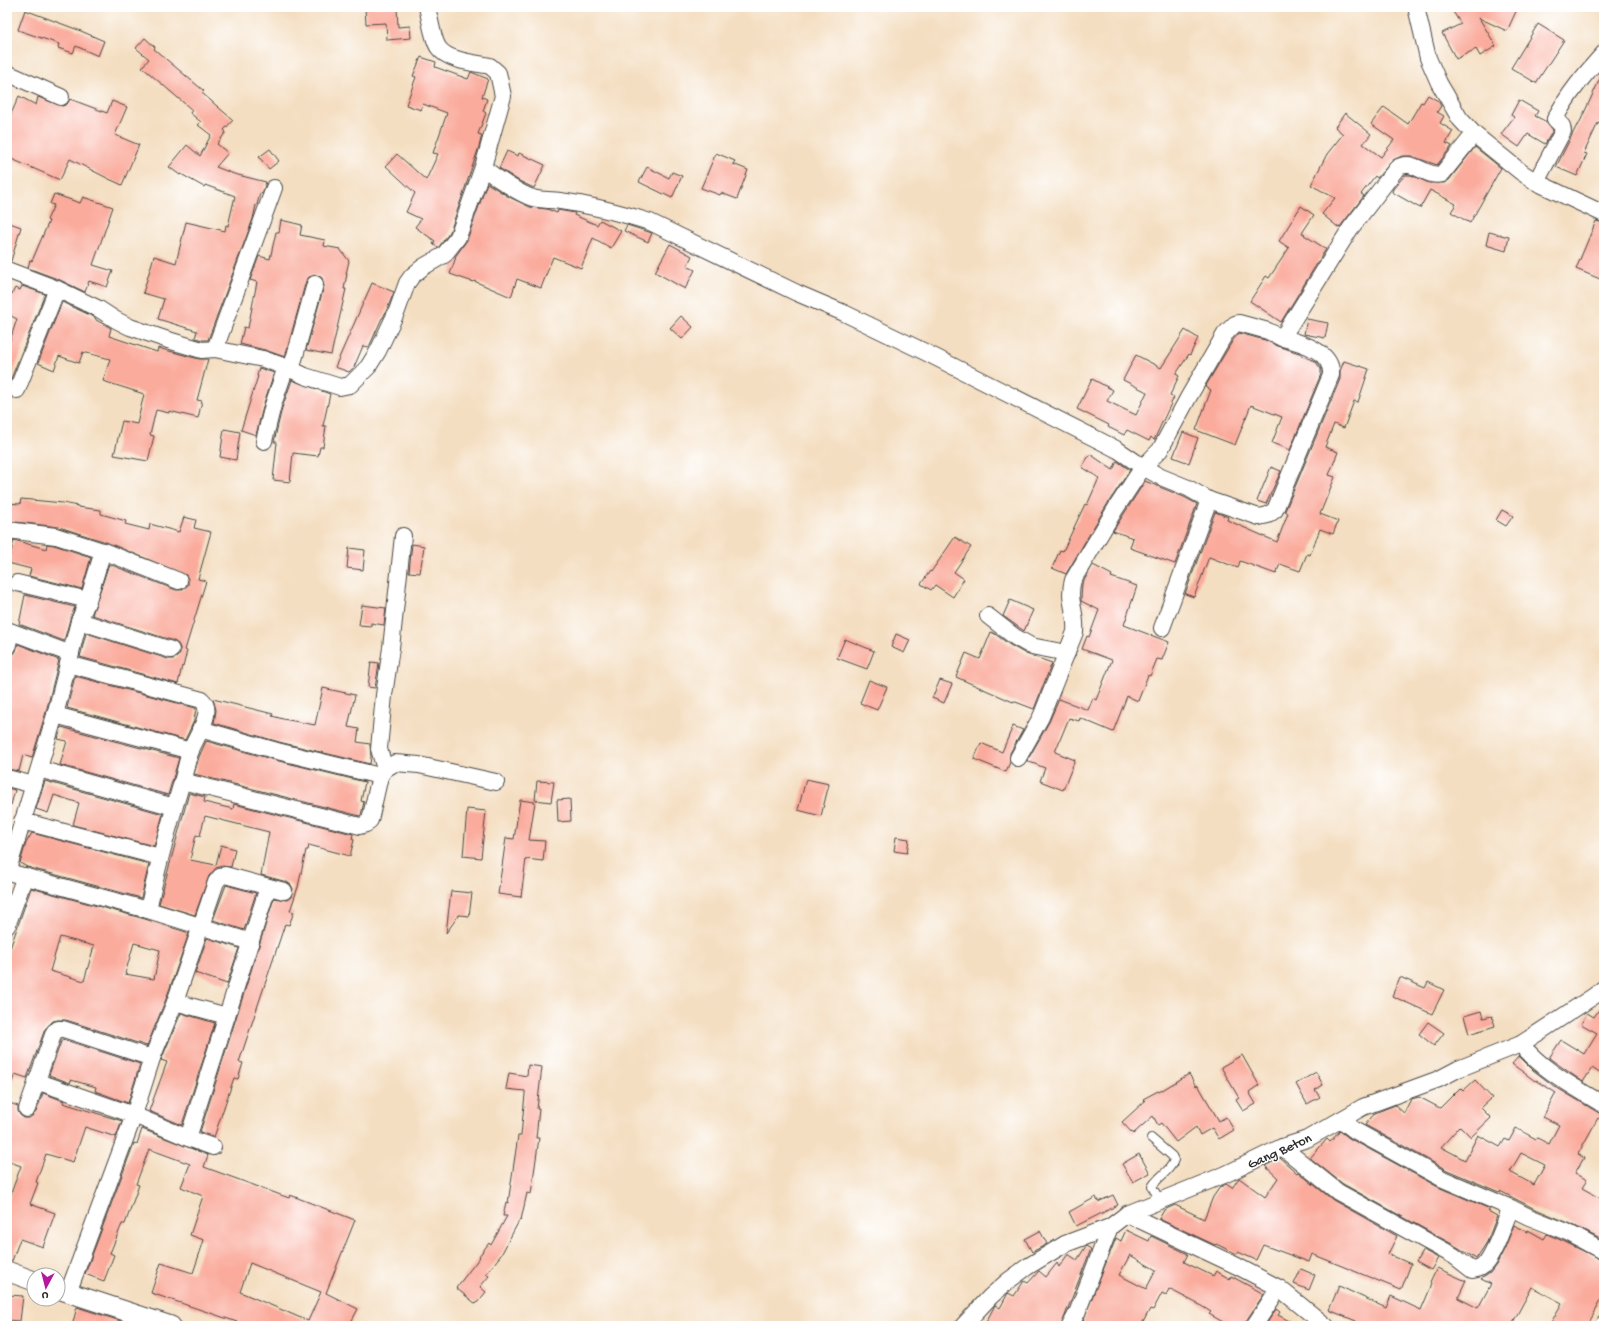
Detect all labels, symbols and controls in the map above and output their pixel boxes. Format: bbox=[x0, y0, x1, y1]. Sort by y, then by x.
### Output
street label: Gang Beton bbox=[1245, 1130, 1315, 1174]
north arrow bbox=[26, 1267, 66, 1307]
text: U bbox=[41, 1289, 49, 1301]

